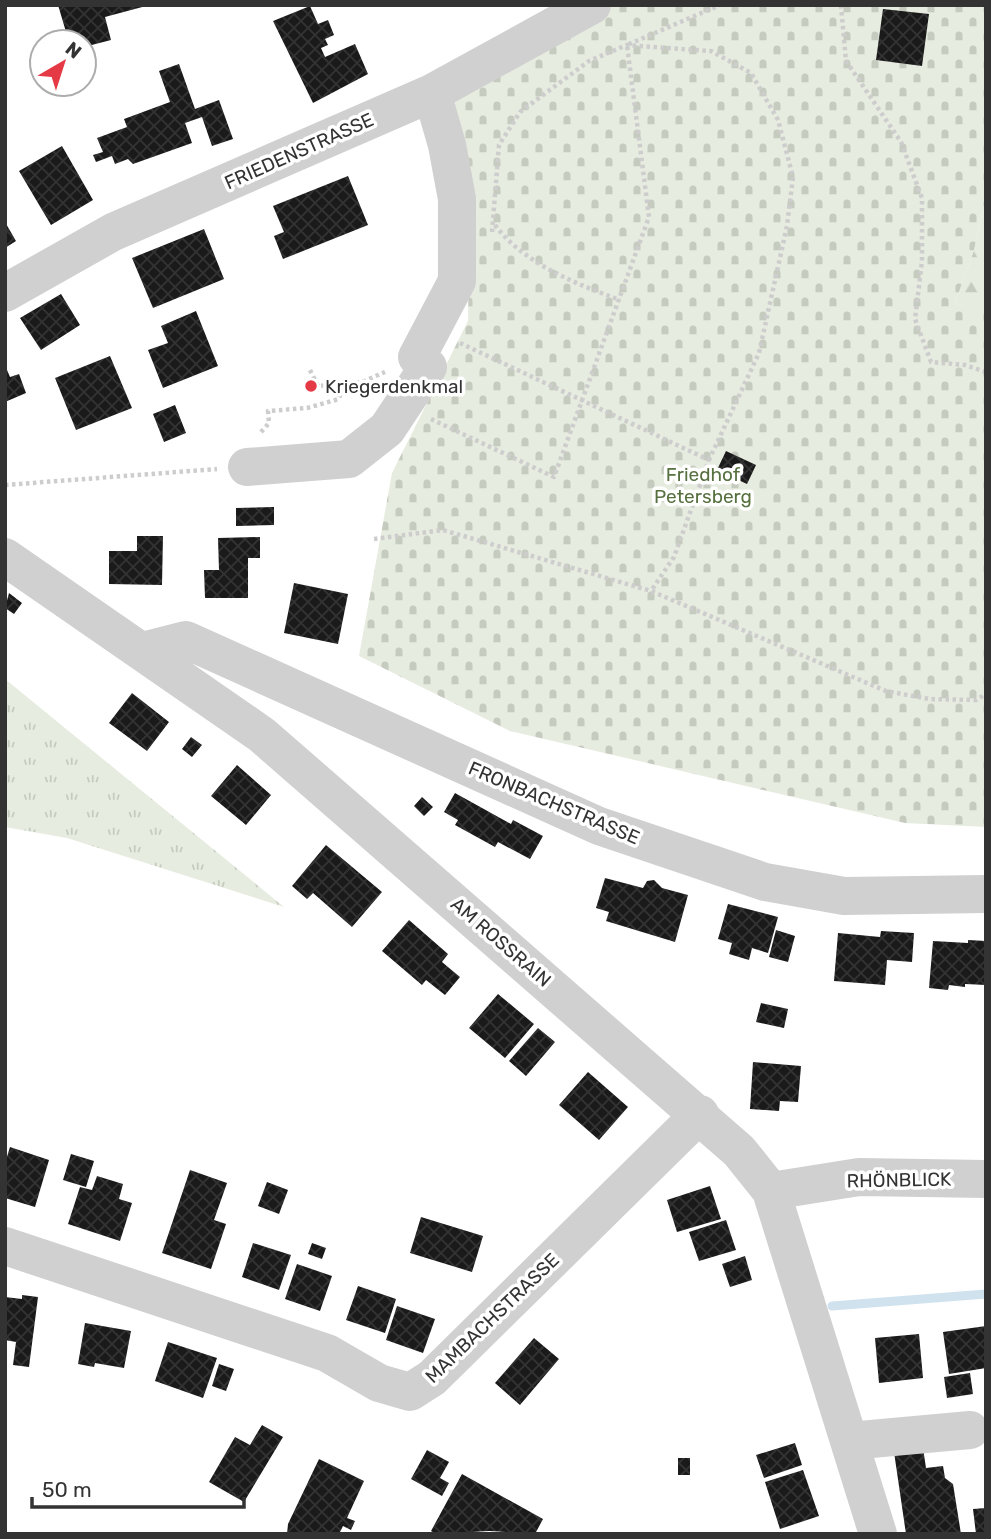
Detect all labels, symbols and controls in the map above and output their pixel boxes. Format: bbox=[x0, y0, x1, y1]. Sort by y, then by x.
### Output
north arrow bbox=[28, 28, 98, 98]
text: N bbox=[61, 37, 86, 63]
street label: FRIEDENSTRASSE bbox=[221, 108, 377, 194]
place label: Kriegerdenkmal bbox=[325, 375, 463, 398]
marker: Kriegerdenkmal bbox=[303, 378, 319, 394]
park label: Friedhof Petersberg bbox=[654, 463, 752, 508]
street label: FRONBACHSTRASSE bbox=[465, 757, 643, 849]
street label: AM ROSSRAIN bbox=[446, 892, 556, 992]
street label: RHÖNBLICK bbox=[846, 1168, 952, 1192]
street label: MAMBACHSTRASSE bbox=[420, 1248, 564, 1388]
scale bar bbox=[32, 1466, 243, 1510]
text: 50 m bbox=[42, 1477, 92, 1502]

